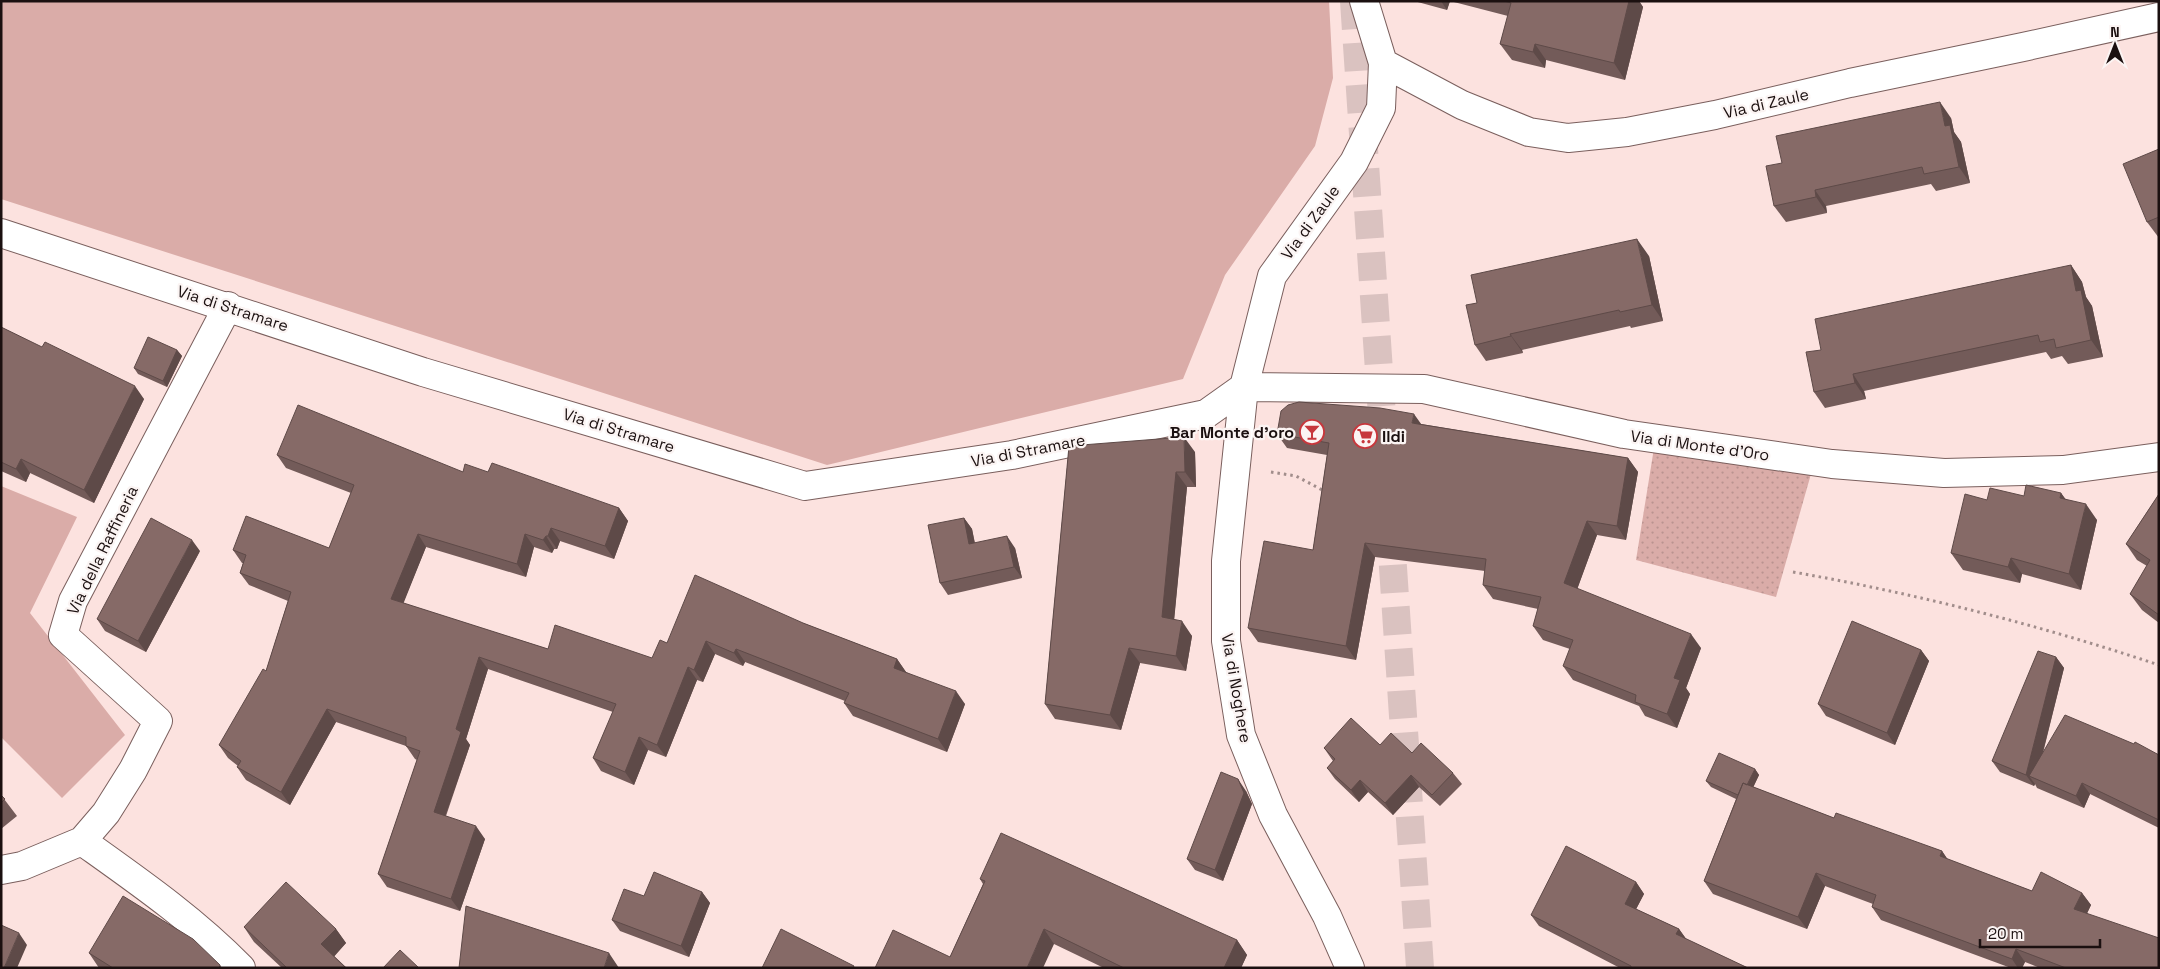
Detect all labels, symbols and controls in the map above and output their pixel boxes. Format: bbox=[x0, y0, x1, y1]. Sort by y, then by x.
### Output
north arrow bbox=[2090, 20, 2140, 70]
text: N bbox=[2110, 23, 2120, 41]
street label: Via di Zaule bbox=[1721, 83, 1811, 123]
street label: Via di Zaule bbox=[1276, 181, 1344, 264]
street label: Via di Stramare bbox=[175, 281, 291, 336]
street label: Via di Stramare bbox=[560, 404, 677, 457]
bar icon: Bar Monte d'oro bbox=[1299, 419, 1325, 445]
place label: Bar Monte d'oro bbox=[1170, 422, 1294, 443]
supermarket icon: Ildi bbox=[1352, 423, 1378, 449]
street label: Via di Monte d'Oro bbox=[1629, 425, 1771, 466]
place label: Ildi bbox=[1382, 426, 1405, 447]
street label: Via di Stramare bbox=[969, 429, 1087, 472]
street label: Via della Raffineria bbox=[62, 482, 143, 618]
street label: Via di Noghere bbox=[1217, 632, 1256, 744]
scale bar bbox=[1980, 916, 2100, 948]
text: 20 m bbox=[1988, 924, 2023, 943]

